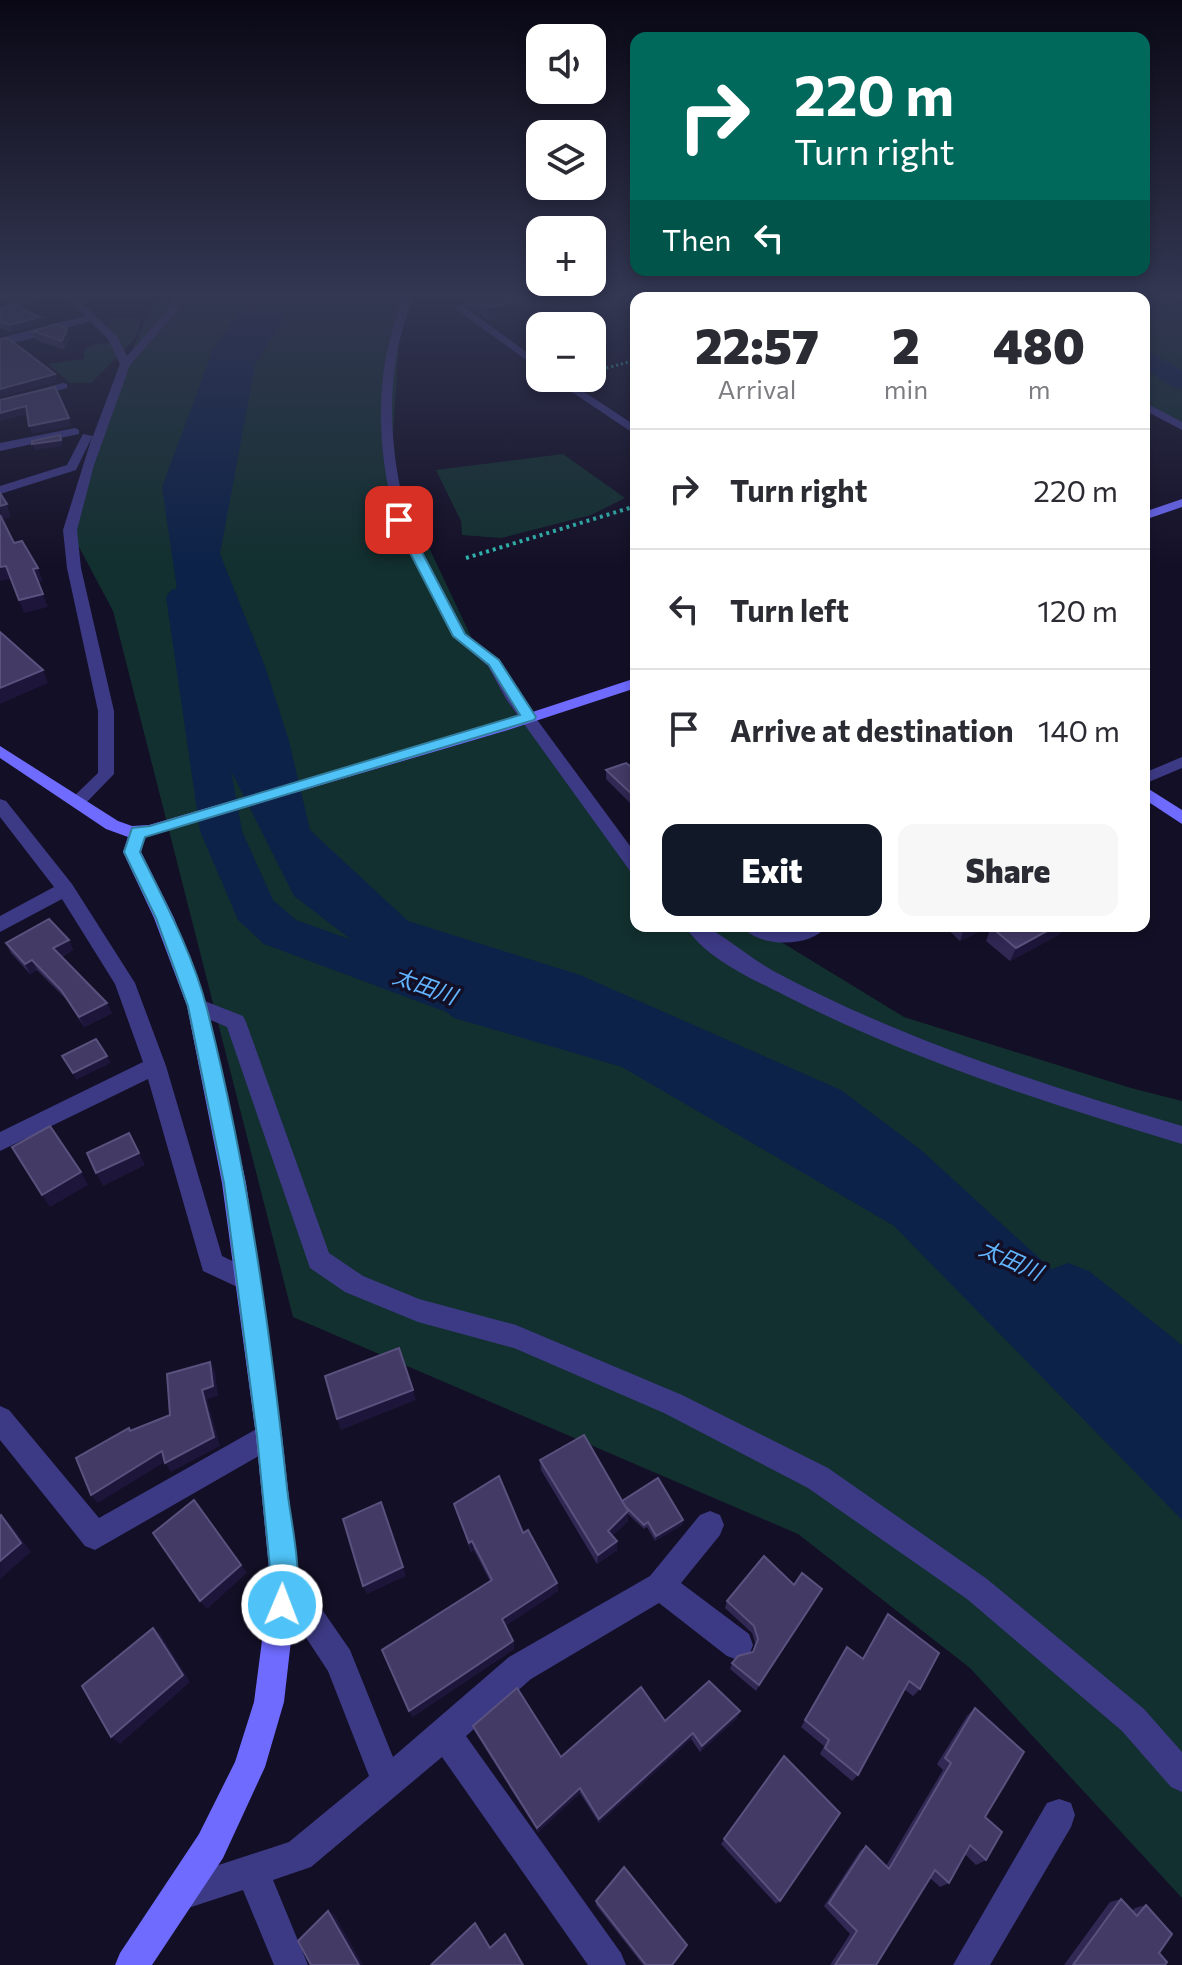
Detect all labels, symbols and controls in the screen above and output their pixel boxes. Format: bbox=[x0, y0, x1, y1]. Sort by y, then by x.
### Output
map controls bbox=[526, 24, 606, 392]
button: sound bbox=[526, 24, 606, 104]
text: 220 m bbox=[794, 59, 954, 128]
icon: right bbox=[662, 64, 766, 168]
button: layers bbox=[526, 120, 606, 200]
text: Turn right bbox=[794, 128, 955, 172]
button: + bbox=[526, 216, 606, 296]
icon: left bbox=[747, 216, 791, 260]
text: Then bbox=[662, 220, 731, 257]
button: − bbox=[526, 312, 606, 392]
text: 22:57 bbox=[695, 315, 819, 374]
text: 2 bbox=[892, 315, 920, 374]
text: 480 bbox=[993, 315, 1085, 374]
text: Arrival bbox=[718, 373, 796, 404]
text: min bbox=[884, 373, 928, 404]
text: m bbox=[1028, 373, 1050, 404]
icon: right bbox=[662, 467, 706, 511]
text: Turn right bbox=[730, 471, 867, 508]
text: 220 m bbox=[1033, 471, 1118, 508]
pin bbox=[365, 486, 433, 554]
icon: arrive bbox=[377, 498, 421, 542]
icon: left bbox=[662, 587, 706, 631]
text: Turn left bbox=[730, 591, 849, 628]
text: 120 m bbox=[1037, 591, 1118, 628]
icon: arrive bbox=[662, 707, 706, 751]
text: Arrive at destination bbox=[730, 711, 1014, 748]
text: 140 m bbox=[1038, 711, 1120, 748]
button: Exit bbox=[662, 824, 882, 916]
button: Share bbox=[898, 824, 1118, 916]
water label: 太田川 bbox=[390, 962, 463, 1010]
water label: 太田川 bbox=[976, 1234, 1049, 1286]
position arrow bbox=[240, 1563, 324, 1647]

